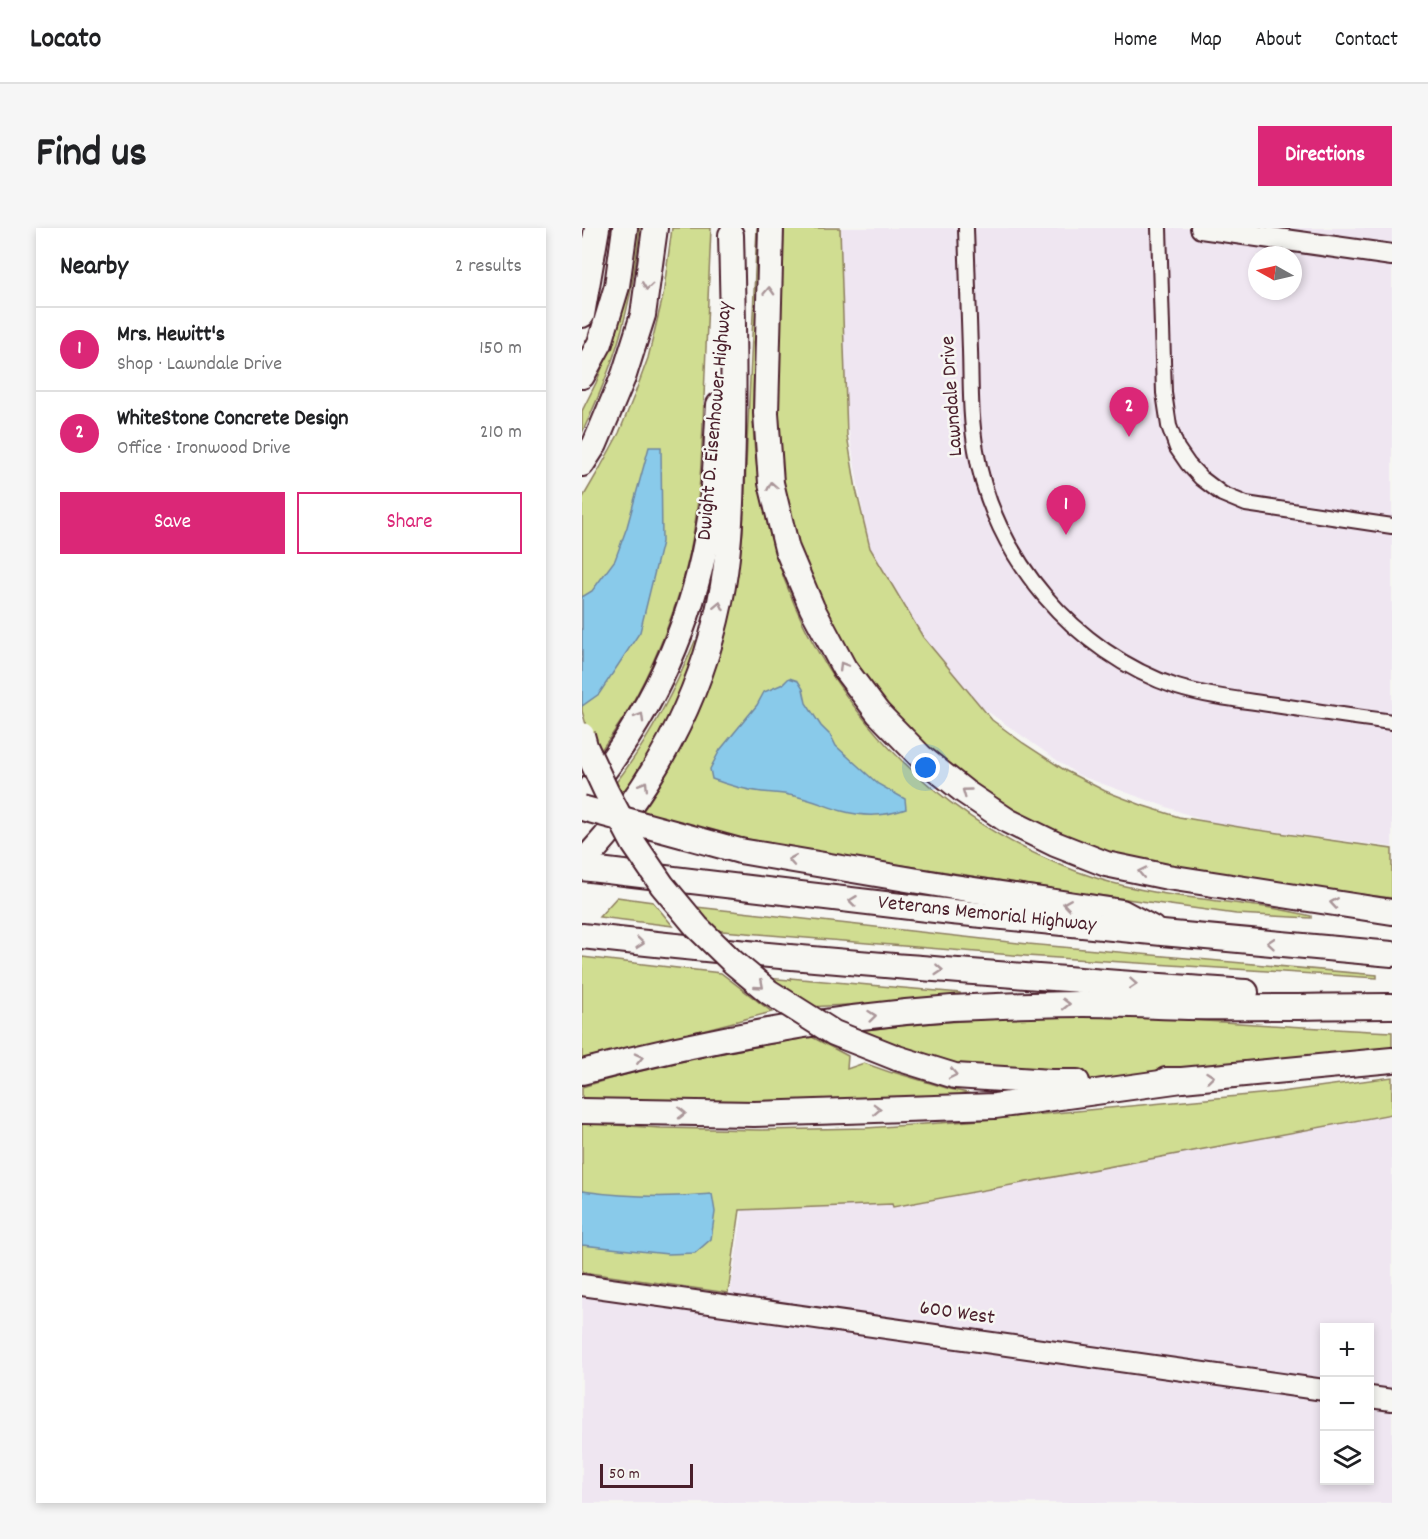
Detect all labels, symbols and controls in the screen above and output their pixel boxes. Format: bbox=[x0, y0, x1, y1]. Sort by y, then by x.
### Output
text: Locato bbox=[30, 21, 101, 61]
text: Home bbox=[1113, 26, 1157, 56]
text: Map bbox=[1190, 26, 1222, 56]
text: About bbox=[1255, 26, 1302, 56]
text: Contact bbox=[1335, 26, 1398, 56]
text: Find us bbox=[36, 126, 147, 186]
button: Directions bbox=[1258, 126, 1392, 186]
north arrow bbox=[1248, 246, 1302, 300]
text: Nearby bbox=[60, 249, 128, 286]
text: 2 results bbox=[455, 253, 522, 281]
one-way arrow bbox=[642, 281, 654, 291]
one-way arrow bbox=[763, 286, 776, 295]
street label: Dwight D. Eisenhower Highway bbox=[691, 300, 741, 542]
text: Mrs. Hewitt's bbox=[117, 320, 225, 351]
text: 1 bbox=[77, 335, 82, 363]
text: 150 m bbox=[479, 335, 522, 363]
street label: Lawndale Drive bbox=[934, 335, 972, 457]
text: Shop · Lawndale Drive bbox=[117, 351, 282, 379]
pin: 2 bbox=[1110, 388, 1148, 437]
text: WhiteStone Concrete Design bbox=[117, 404, 349, 435]
text: 2 bbox=[75, 419, 84, 447]
text: 210 m bbox=[480, 419, 522, 447]
text: Office · Ironwood Drive bbox=[117, 435, 291, 463]
one-way arrow bbox=[766, 481, 779, 491]
pin: 1 bbox=[1046, 486, 1086, 535]
button: Save bbox=[60, 492, 285, 554]
button: Share bbox=[297, 492, 522, 554]
one-way arrow bbox=[711, 601, 724, 611]
one-way arrow bbox=[839, 662, 851, 672]
one-way arrow bbox=[633, 713, 645, 723]
your location bbox=[911, 753, 940, 782]
one-way arrow bbox=[637, 781, 648, 792]
one-way arrow bbox=[961, 788, 972, 799]
one-way arrow bbox=[787, 854, 797, 867]
one-way arrow bbox=[1137, 866, 1147, 879]
street label: Veterans Memorial Highway bbox=[876, 889, 1098, 941]
one-way arrow bbox=[849, 895, 858, 908]
one-way arrow bbox=[1330, 897, 1340, 910]
one-way arrow bbox=[1063, 898, 1073, 911]
one-way arrow bbox=[636, 936, 645, 948]
one-way arrow bbox=[1266, 937, 1276, 950]
one-way arrow bbox=[934, 963, 943, 976]
one-way arrow bbox=[753, 977, 764, 988]
one-way arrow bbox=[1129, 977, 1138, 990]
one-way arrow bbox=[1062, 998, 1071, 1010]
one-way arrow bbox=[867, 1010, 876, 1023]
one-way arrow bbox=[633, 1052, 643, 1065]
one-way arrow bbox=[948, 1067, 958, 1080]
one-way arrow bbox=[1206, 1071, 1215, 1084]
one-way arrow bbox=[873, 1103, 882, 1116]
one-way arrow bbox=[678, 1107, 687, 1119]
street label: 600 West bbox=[917, 1294, 997, 1334]
map controls bbox=[1320, 1323, 1374, 1485]
button: + bbox=[1320, 1323, 1374, 1377]
button: − bbox=[1320, 1377, 1374, 1431]
button: layers bbox=[1320, 1431, 1374, 1485]
scale bar bbox=[600, 1461, 693, 1488]
text: 50 m bbox=[609, 1463, 640, 1486]

